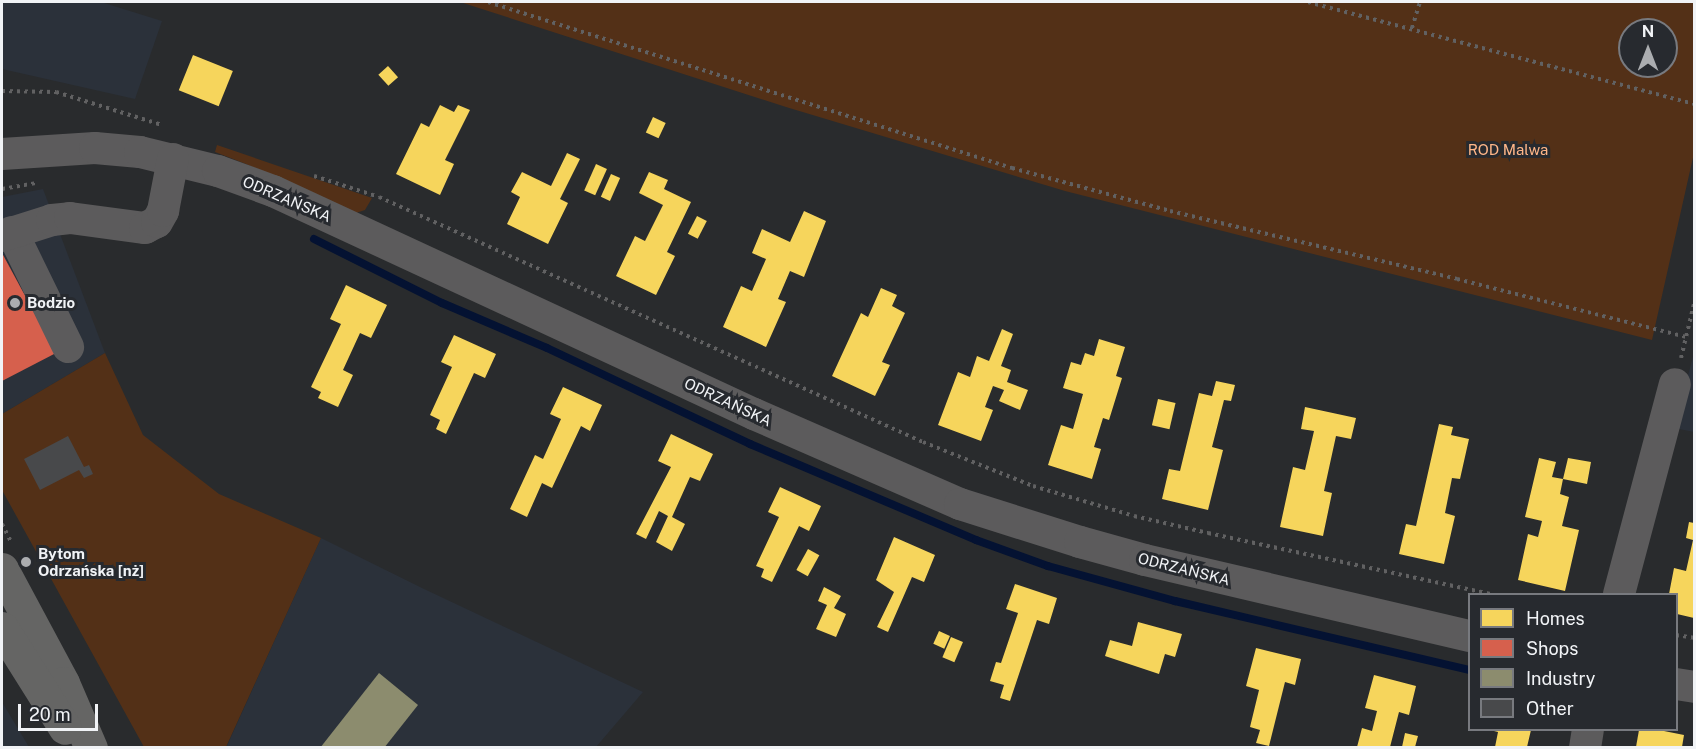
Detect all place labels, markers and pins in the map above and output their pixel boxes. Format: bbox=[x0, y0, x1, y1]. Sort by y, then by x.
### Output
place label: Bodzio bbox=[27, 294, 75, 312]
marker: Bodzio bbox=[8, 296, 22, 310]
place label: Bytom Odrzańska [nż] bbox=[38, 544, 144, 579]
marker: Bytom Odrzańska [nż] bbox=[19, 555, 33, 569]

